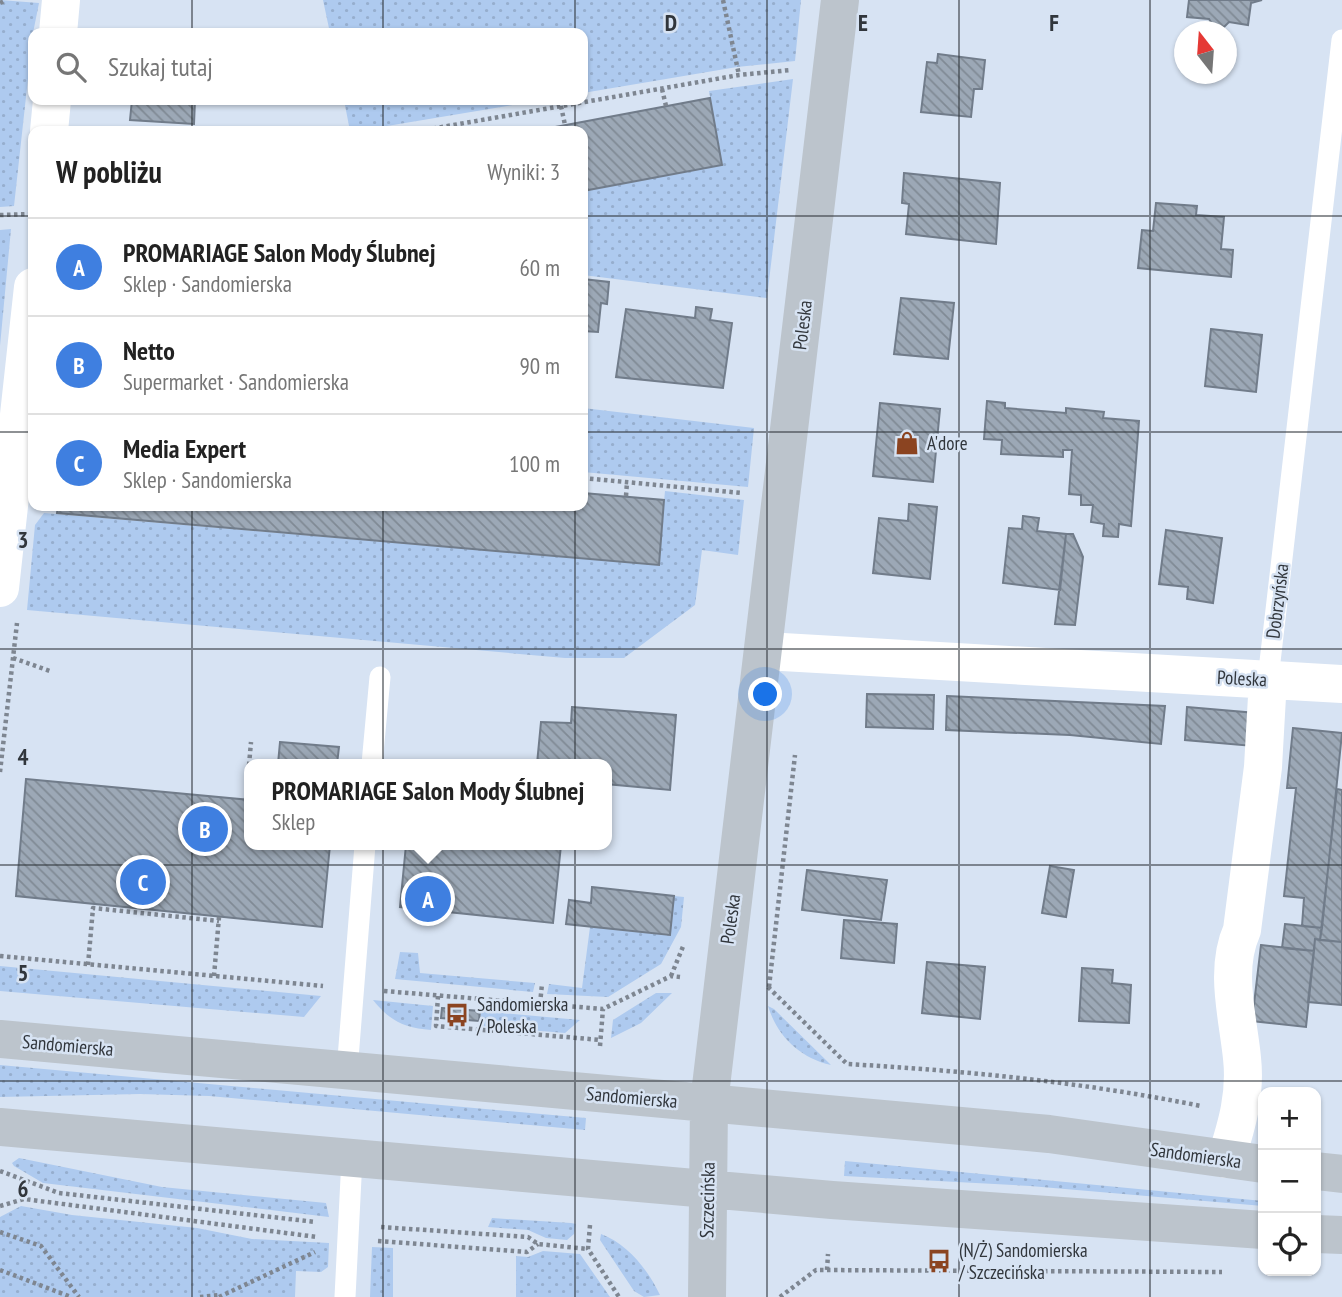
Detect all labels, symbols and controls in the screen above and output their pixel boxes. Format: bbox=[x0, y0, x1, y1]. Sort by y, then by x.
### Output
text: D bbox=[665, 8, 677, 37]
text: E bbox=[858, 8, 868, 37]
text: F bbox=[1049, 8, 1059, 37]
north arrow bbox=[1174, 21, 1237, 84]
search box bbox=[28, 28, 588, 105]
icon: search bbox=[52, 48, 90, 86]
text: Szukaj tutaj bbox=[108, 50, 213, 83]
text: W pobliżu bbox=[56, 152, 162, 191]
text: Wyniki: 3 bbox=[487, 157, 560, 186]
text: PROMARIAGE Salon Mody Ślubnej bbox=[123, 236, 436, 269]
text: A bbox=[73, 253, 85, 282]
text: 60 m bbox=[519, 253, 560, 282]
text: Sklep · Sandomierska bbox=[123, 269, 292, 298]
street label: Poleska bbox=[787, 299, 817, 351]
text: Netto bbox=[123, 334, 175, 367]
text: B bbox=[73, 351, 85, 380]
text: 90 m bbox=[519, 351, 560, 380]
text: Supermarket · Sandomierska bbox=[123, 367, 349, 396]
shop icon: A'dore bbox=[893, 429, 921, 457]
place label: A'dore bbox=[927, 431, 968, 455]
text: Media Expert bbox=[123, 432, 246, 465]
text: C bbox=[74, 449, 84, 478]
text: 100 m bbox=[509, 449, 560, 478]
text: Sklep · Sandomierska bbox=[123, 465, 292, 494]
text: 3 bbox=[18, 525, 29, 554]
street label: Dobrzyńska bbox=[1261, 562, 1293, 640]
street label: Poleska bbox=[1216, 665, 1268, 691]
your location bbox=[748, 677, 782, 711]
text: 4 bbox=[18, 742, 29, 771]
popup bbox=[244, 759, 612, 850]
text: PROMARIAGE Salon Mody Ślubnej bbox=[272, 774, 584, 807]
pin: B bbox=[182, 803, 228, 855]
text: Sklep bbox=[272, 807, 315, 836]
pin: C bbox=[120, 856, 166, 908]
pin: A bbox=[405, 873, 451, 925]
street label: Poleska bbox=[715, 893, 745, 945]
text: 5 bbox=[18, 958, 29, 987]
place label: Sandomierska / Poleska bbox=[476, 992, 568, 1038]
bus stop icon: Sandomierska / Poleska bbox=[443, 1001, 471, 1029]
street label: Sandomierska bbox=[21, 1029, 115, 1061]
street label: Sandomierska bbox=[585, 1081, 679, 1113]
map controls bbox=[1258, 1087, 1321, 1276]
button: + bbox=[1258, 1087, 1321, 1150]
street label: Sandomierska bbox=[1149, 1137, 1243, 1173]
button: − bbox=[1258, 1150, 1321, 1213]
street label: Szczecińska bbox=[694, 1162, 720, 1238]
text: 6 bbox=[18, 1174, 29, 1203]
button: locate bbox=[1258, 1213, 1321, 1276]
place label: (N/Ż) Sandomierska / Szczecińska bbox=[958, 1238, 1088, 1284]
bus stop icon: (N/Ż) Sandomierska / Szczecińska bbox=[925, 1247, 953, 1275]

